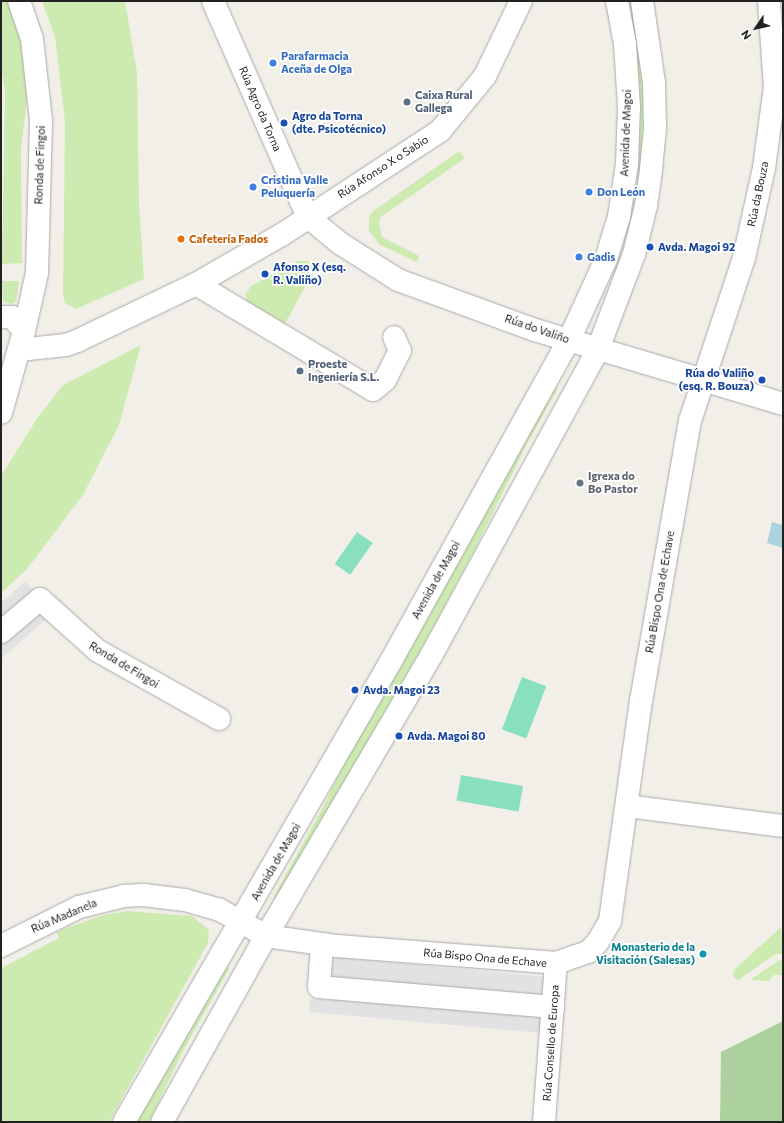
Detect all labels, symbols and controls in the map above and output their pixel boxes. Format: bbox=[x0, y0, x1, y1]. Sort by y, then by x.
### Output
north arrow bbox=[736, 8, 776, 48]
text: N bbox=[738, 28, 753, 42]
place label: Parafarmacia Aceña de Olga bbox=[281, 50, 352, 76]
marker: Parafarmacia Aceña de Olga bbox=[268, 58, 278, 68]
street label: Rúa Agro da Torna bbox=[236, 65, 284, 153]
place label: Caixa Rural Gallega bbox=[415, 89, 472, 115]
street label: Avenida de Magoi bbox=[618, 89, 634, 177]
marker: Caixa Rural Gallega bbox=[402, 97, 412, 107]
place label: Agro da Torna (dte. Psicotécnico) bbox=[292, 110, 386, 136]
marker: Agro da Torna (dte. Psicotécnico) bbox=[279, 118, 289, 128]
street label: Ronda de Fingoi bbox=[32, 125, 48, 205]
street label: Rúa Afonso X o Sabio bbox=[335, 133, 431, 201]
street label: Rúa da Bouza bbox=[745, 160, 771, 228]
place label: Cristina Valle Peluquería bbox=[261, 174, 328, 200]
marker: Cristina Valle Peluquería bbox=[248, 182, 258, 192]
place label: Don León bbox=[597, 185, 645, 199]
marker: Don León bbox=[584, 187, 594, 197]
place label: Cafetería Fados bbox=[189, 232, 268, 246]
marker: Cafetería Fados bbox=[176, 234, 186, 244]
place label: Avda. Magoi 92 bbox=[658, 240, 735, 254]
marker: Avda. Magoi 92 bbox=[645, 242, 655, 252]
place label: Gadis bbox=[587, 250, 615, 264]
marker: Gadis bbox=[574, 252, 584, 262]
place label: Afonso X (esq. R. Valiño) bbox=[273, 261, 346, 287]
marker: Afonso X (esq. R. Valiño) bbox=[260, 269, 270, 279]
street label: Rúa do Valiño bbox=[503, 312, 571, 346]
place label: Proeste Ingeniería S.L. bbox=[308, 358, 379, 384]
marker: Proeste Ingeniería S.L. bbox=[295, 366, 305, 376]
place label: Rúa do Valiño (esq. R. Bouza) bbox=[679, 367, 754, 393]
marker: Rúa do Valiño (esq. R. Bouza) bbox=[757, 375, 767, 385]
place label: Igrexa do Bo Pastor bbox=[588, 470, 638, 496]
marker: Igrexa do Bo Pastor bbox=[575, 478, 585, 488]
street label: Rúa Bispo Ona de Echave bbox=[643, 530, 677, 654]
street label: Avenida de Magoi bbox=[409, 539, 463, 621]
street label: Ronda de Fingoi bbox=[87, 639, 161, 691]
place label: Avda. Magoi 23 bbox=[363, 683, 440, 697]
marker: Avda. Magoi 23 bbox=[350, 685, 360, 695]
place label: Avda. Magoi 80 bbox=[407, 729, 485, 743]
marker: Avda. Magoi 80 bbox=[394, 731, 404, 741]
street label: Avenida de Magoi bbox=[248, 821, 304, 903]
street label: Rúa Madanela bbox=[29, 896, 99, 936]
place label: Monasterio de la Visitación (Salesas) bbox=[596, 941, 695, 967]
street label: Rúa Bispo Ona de Echave bbox=[423, 946, 547, 970]
marker: Monasterio de la Visitación (Salesas) bbox=[698, 949, 708, 959]
street label: Rúa Consello de Europa bbox=[540, 984, 562, 1102]

